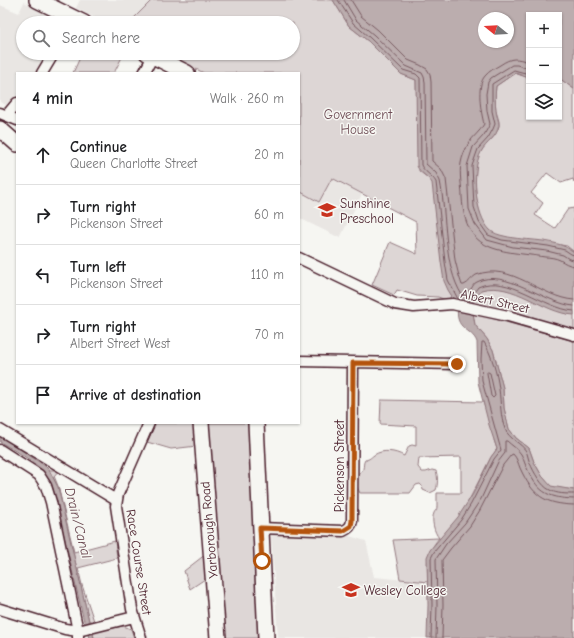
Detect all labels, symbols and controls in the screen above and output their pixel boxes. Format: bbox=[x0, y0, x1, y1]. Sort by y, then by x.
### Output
north arrow bbox=[478, 12, 514, 48]
map controls bbox=[526, 12, 562, 120]
button: + bbox=[526, 12, 562, 48]
search box bbox=[16, 16, 300, 60]
icon: search bbox=[30, 27, 52, 49]
text: Search here bbox=[62, 29, 140, 47]
button: − bbox=[526, 48, 562, 84]
button: layers bbox=[526, 84, 562, 120]
text: 4 min bbox=[32, 89, 73, 108]
text: Walk · 260 m bbox=[210, 91, 284, 106]
park label: Government House bbox=[324, 107, 393, 137]
text: Continue bbox=[70, 138, 127, 156]
icon: ahead bbox=[32, 144, 54, 166]
text: 20 m bbox=[254, 147, 284, 162]
text: Queen Charlotte Street bbox=[70, 156, 197, 171]
place label: Sunshine Preschool bbox=[340, 196, 394, 226]
text: Turn right bbox=[70, 198, 136, 216]
school or university icon: Sunshine Preschool bbox=[317, 200, 337, 220]
icon: right bbox=[32, 204, 54, 226]
text: 60 m bbox=[254, 207, 284, 222]
text: Pickenson Street bbox=[70, 216, 163, 231]
text: Turn left bbox=[70, 258, 126, 276]
icon: left bbox=[32, 264, 54, 286]
text: 110 m bbox=[251, 267, 284, 282]
text: Pickenson Street bbox=[70, 276, 163, 291]
street label: Albert Street bbox=[459, 286, 532, 316]
text: Turn right bbox=[70, 318, 136, 336]
icon: right bbox=[32, 324, 54, 346]
text: 70 m bbox=[255, 327, 284, 342]
text: Albert Street West bbox=[70, 336, 170, 351]
route end bbox=[448, 355, 466, 373]
icon: arrive bbox=[32, 384, 54, 406]
text: Arrive at destination bbox=[70, 386, 201, 404]
street label: Pickenson Street bbox=[332, 418, 347, 512]
street label: Yarborough Road bbox=[197, 481, 221, 579]
water label: Drain/Canal bbox=[61, 486, 95, 561]
street label: Race Course Street bbox=[123, 508, 155, 617]
route start bbox=[253, 552, 271, 570]
school or university icon: Wesley College bbox=[341, 580, 361, 600]
place label: Wesley College bbox=[364, 583, 447, 598]

